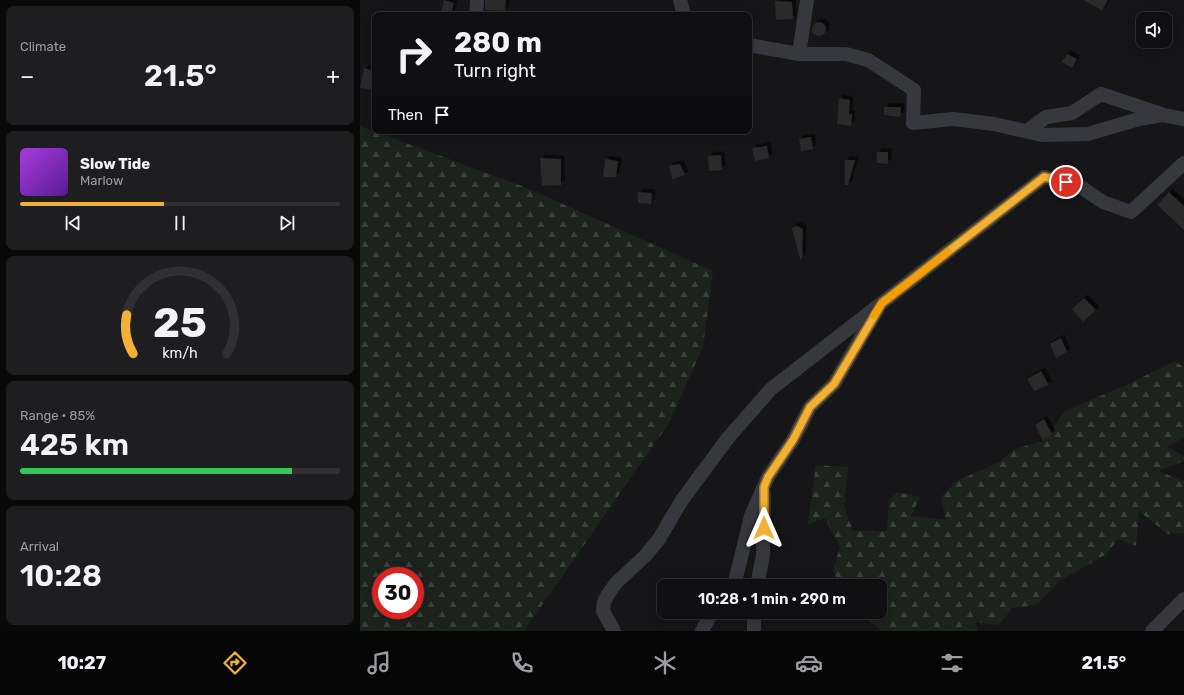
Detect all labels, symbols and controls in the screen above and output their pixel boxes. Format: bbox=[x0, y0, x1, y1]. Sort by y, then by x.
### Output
map controls bbox=[1136, 12, 1172, 48]
button: sound bbox=[1136, 12, 1172, 48]
text: 280 m bbox=[454, 26, 542, 59]
icon: right bbox=[388, 28, 440, 80]
text: Climate bbox=[20, 39, 66, 54]
text: 21.5° bbox=[144, 58, 217, 94]
text: Turn right bbox=[454, 60, 536, 82]
text: − bbox=[20, 63, 34, 90]
text: + bbox=[326, 63, 340, 90]
icon: arrive bbox=[431, 104, 453, 126]
text: Then bbox=[388, 106, 423, 124]
text: Slow Tide bbox=[80, 155, 150, 173]
pin bbox=[1049, 165, 1083, 199]
icon: arrive bbox=[1055, 171, 1077, 193]
text: Marlow bbox=[80, 173, 123, 188]
icon: previous bbox=[62, 212, 84, 234]
icon: pause bbox=[169, 212, 191, 234]
icon: next bbox=[276, 212, 298, 234]
text: 25 bbox=[153, 297, 207, 346]
text: km/h bbox=[162, 344, 198, 361]
text: Range · 85% bbox=[20, 408, 95, 423]
text: 425 km bbox=[20, 427, 129, 463]
position arrow bbox=[743, 507, 785, 549]
text: Arrival bbox=[20, 539, 59, 554]
text: 10:28 bbox=[20, 558, 102, 594]
speed limit sign: 30 bbox=[372, 567, 424, 619]
text: 10:28 · 1 min · 290 m bbox=[698, 590, 846, 608]
icon: directions bbox=[221, 649, 249, 677]
icon: music bbox=[365, 649, 393, 677]
icon: phone bbox=[508, 649, 536, 677]
icon: climate bbox=[651, 649, 679, 677]
icon: car bbox=[795, 649, 823, 677]
icon: filters bbox=[938, 649, 966, 677]
text: 10:27 bbox=[58, 652, 106, 674]
text: 21.5° bbox=[1081, 652, 1126, 674]

